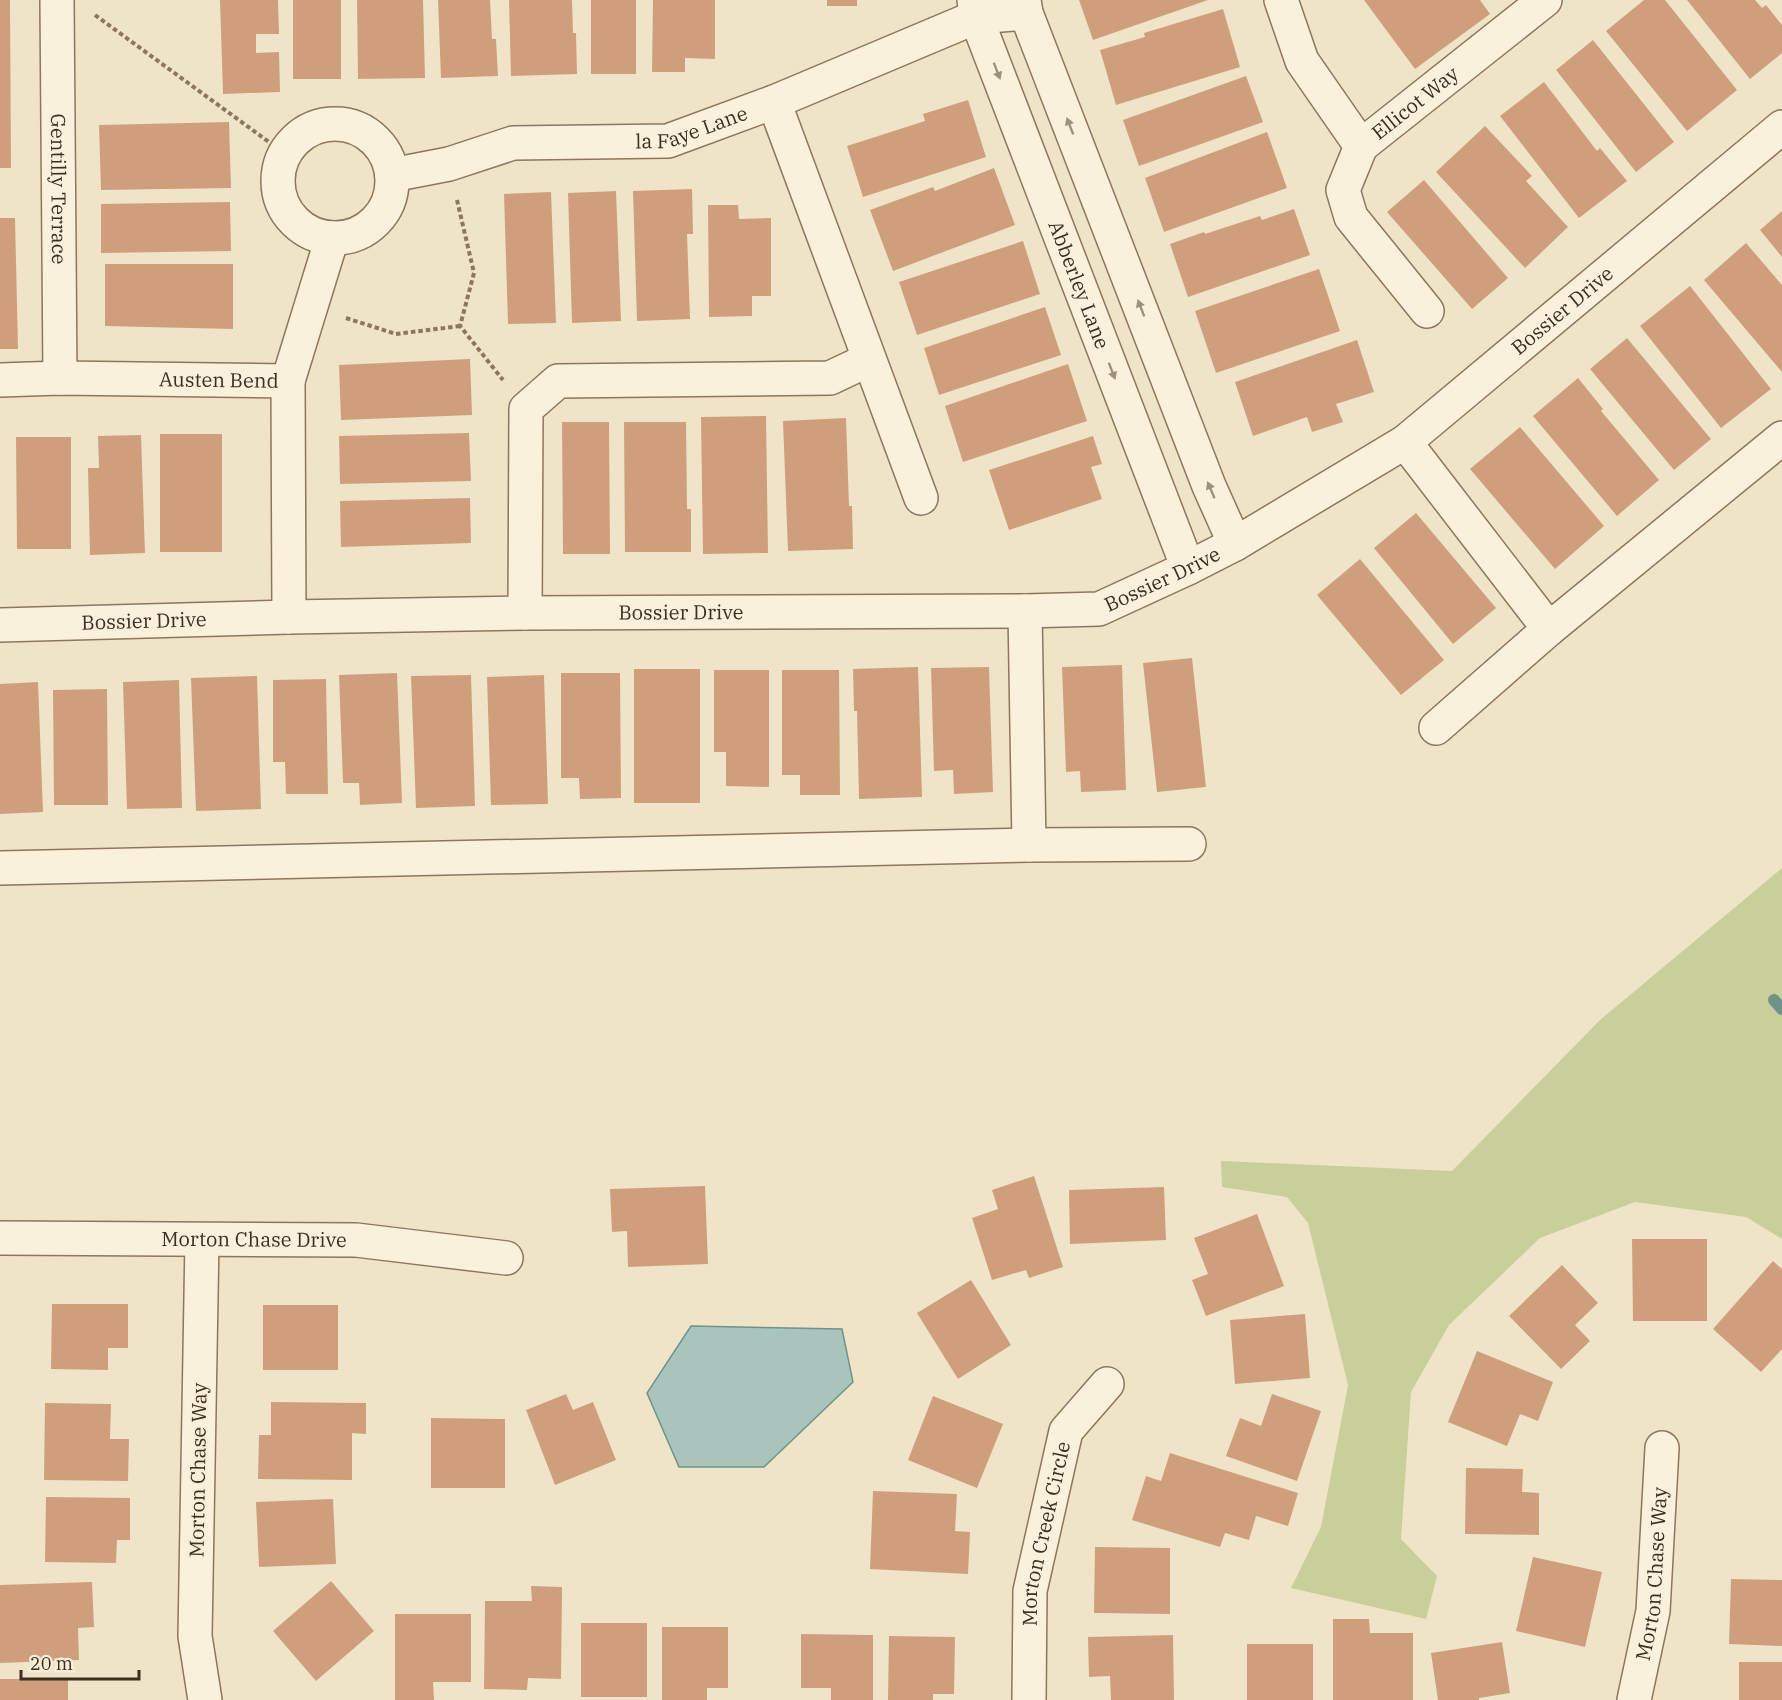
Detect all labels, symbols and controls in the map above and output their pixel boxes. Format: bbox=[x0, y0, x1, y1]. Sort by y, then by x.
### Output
street label: Ellicot Way bbox=[1366, 60, 1464, 146]
one-way arrow bbox=[993, 62, 1002, 80]
street label: la Faye Lane bbox=[635, 99, 751, 154]
street label: Gentilly Terrace bbox=[45, 113, 73, 265]
one-way arrow bbox=[1065, 117, 1075, 135]
street label: Abberley Lane bbox=[1043, 216, 1116, 353]
street label: Bossier Drive bbox=[1505, 260, 1619, 361]
one-way arrow bbox=[1135, 299, 1145, 317]
one-way arrow bbox=[1108, 362, 1117, 380]
street label: Austen Bend bbox=[159, 365, 279, 394]
one-way arrow bbox=[1206, 481, 1215, 499]
street label: Bossier Drive bbox=[1100, 540, 1225, 618]
street label: Bossier Drive bbox=[618, 598, 744, 626]
street label: Bossier Drive bbox=[81, 605, 207, 636]
street label: Morton Chase Drive bbox=[161, 1225, 347, 1253]
street label: Morton Chase Way bbox=[182, 1382, 213, 1558]
street label: Morton Creek Circle bbox=[1016, 1439, 1076, 1626]
street label: Morton Chase Way bbox=[1629, 1486, 1673, 1663]
scale bar bbox=[21, 1643, 140, 1681]
text: 20 m bbox=[30, 1652, 73, 1675]

